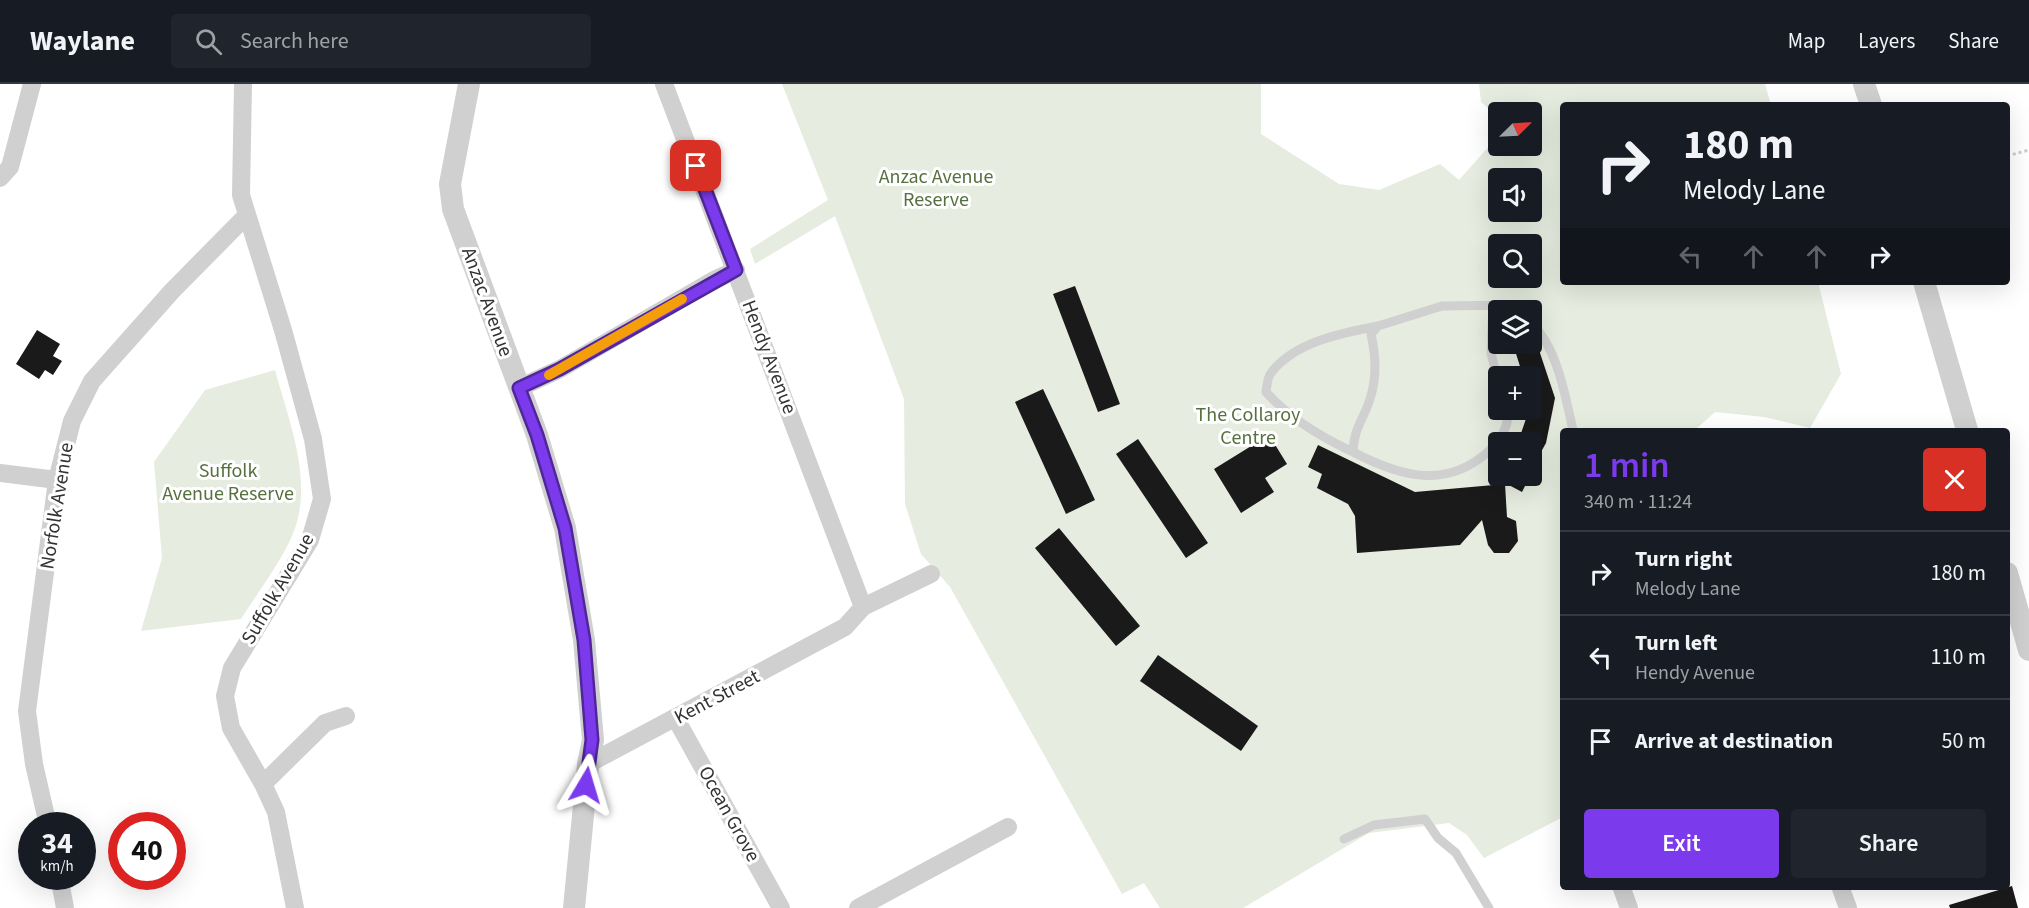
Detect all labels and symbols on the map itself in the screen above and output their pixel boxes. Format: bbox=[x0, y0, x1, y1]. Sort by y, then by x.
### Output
north arrow bbox=[1488, 102, 1542, 156]
pin bbox=[670, 140, 721, 191]
park label: Anzac Avenue Reserve bbox=[879, 163, 993, 214]
street label: Anzac Avenue bbox=[454, 243, 520, 361]
street label: Hendy Avenue bbox=[734, 296, 804, 418]
park label: The Collaroy Centre bbox=[1196, 401, 1301, 452]
street label: Norfolk Avenue bbox=[33, 441, 81, 571]
park label: Suffolk Avenue Reserve bbox=[162, 457, 294, 508]
street label: Suffolk Avenue bbox=[235, 528, 321, 650]
street label: Kent Street bbox=[669, 663, 765, 731]
position arrow bbox=[554, 753, 618, 817]
street label: Ocean Grove bbox=[691, 761, 767, 867]
speed limit sign: 40 bbox=[108, 812, 186, 890]

